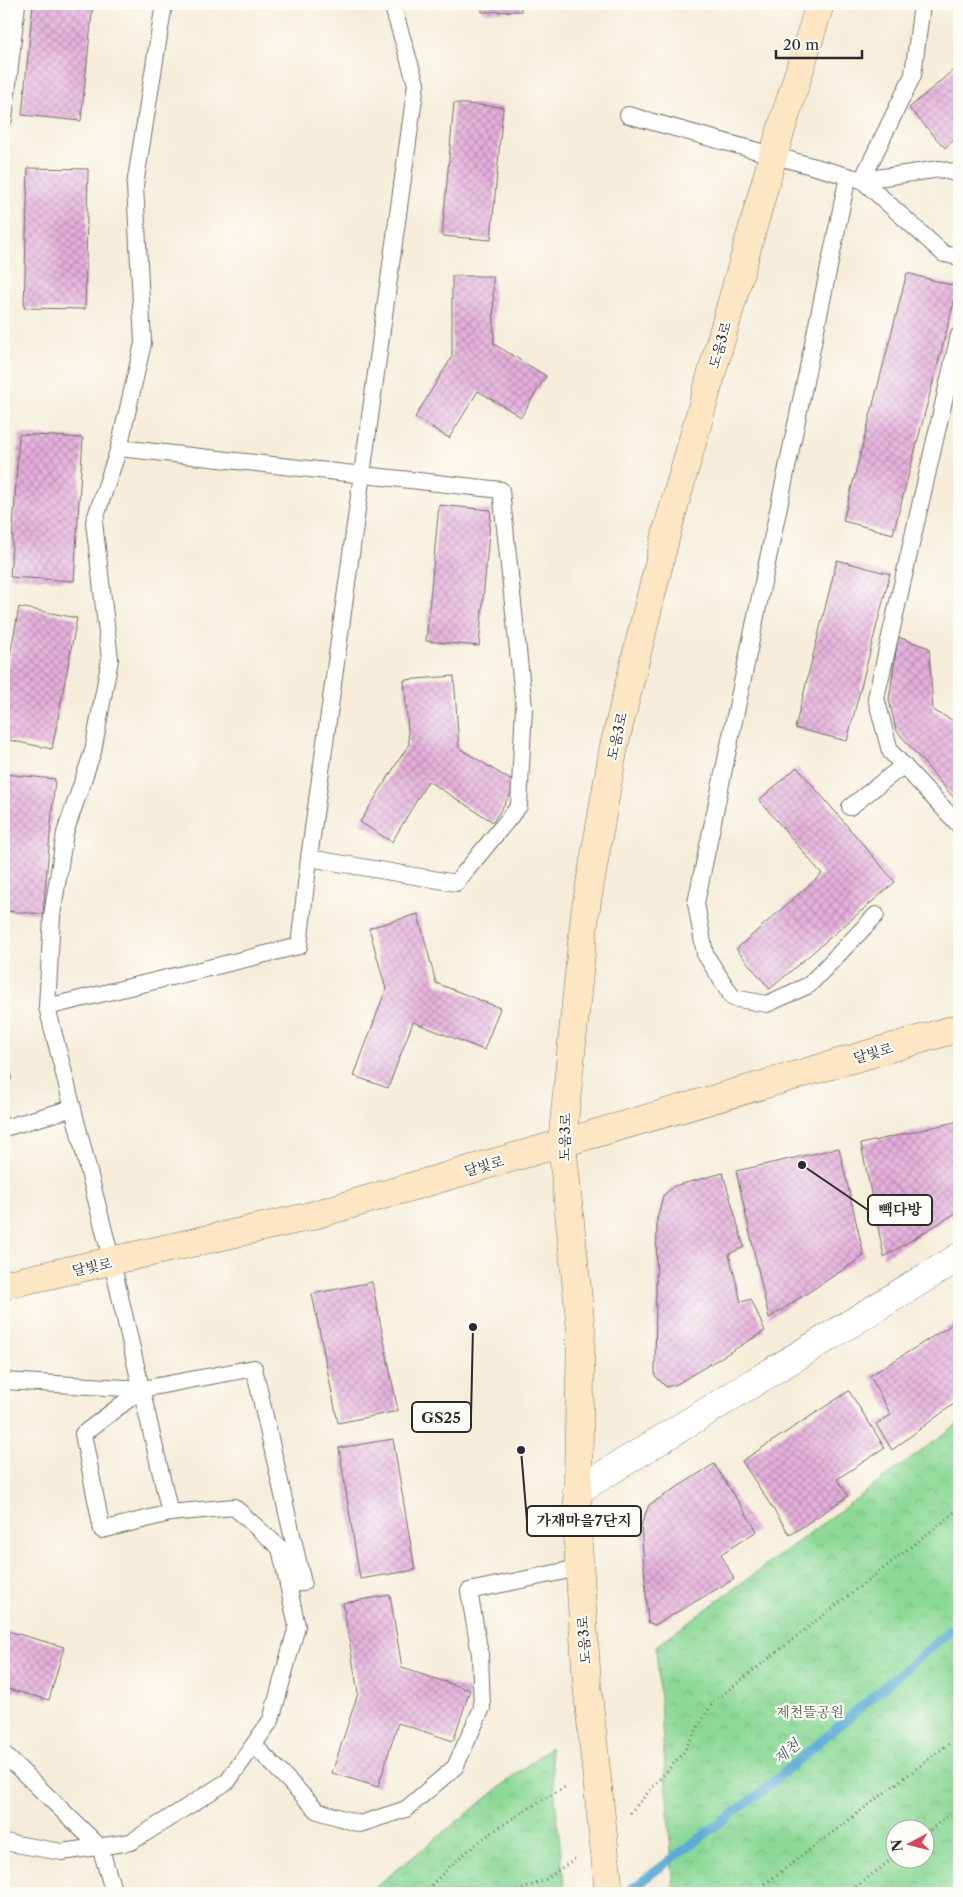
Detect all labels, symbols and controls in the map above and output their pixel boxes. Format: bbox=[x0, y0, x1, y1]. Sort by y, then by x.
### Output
scale bar bbox=[776, 28, 862, 60]
text: 20 m bbox=[783, 35, 819, 54]
street label: 도움3로 bbox=[705, 319, 735, 371]
street label: 도움3로 bbox=[603, 710, 631, 762]
street label: 달빛로 bbox=[851, 1039, 895, 1067]
street label: 도움3로 bbox=[556, 1112, 574, 1161]
street label: 달빛로 bbox=[462, 1152, 506, 1180]
callout: 빽다방 bbox=[868, 1195, 932, 1225]
text: 빽다방 bbox=[878, 1200, 922, 1219]
street label: 달빛로 bbox=[70, 1254, 114, 1280]
callout: GS25 bbox=[412, 1402, 471, 1432]
text: GS25 bbox=[421, 1408, 461, 1427]
callout: 가재마을7단지 bbox=[527, 1506, 641, 1536]
text: 가재마을7단지 bbox=[537, 1511, 631, 1530]
street label: 도움3로 bbox=[573, 1615, 595, 1665]
park label: 제천뜰공원 bbox=[776, 1703, 844, 1721]
water label: 제천 bbox=[770, 1734, 805, 1768]
north arrow bbox=[886, 1820, 936, 1870]
text: N bbox=[887, 1838, 907, 1853]

